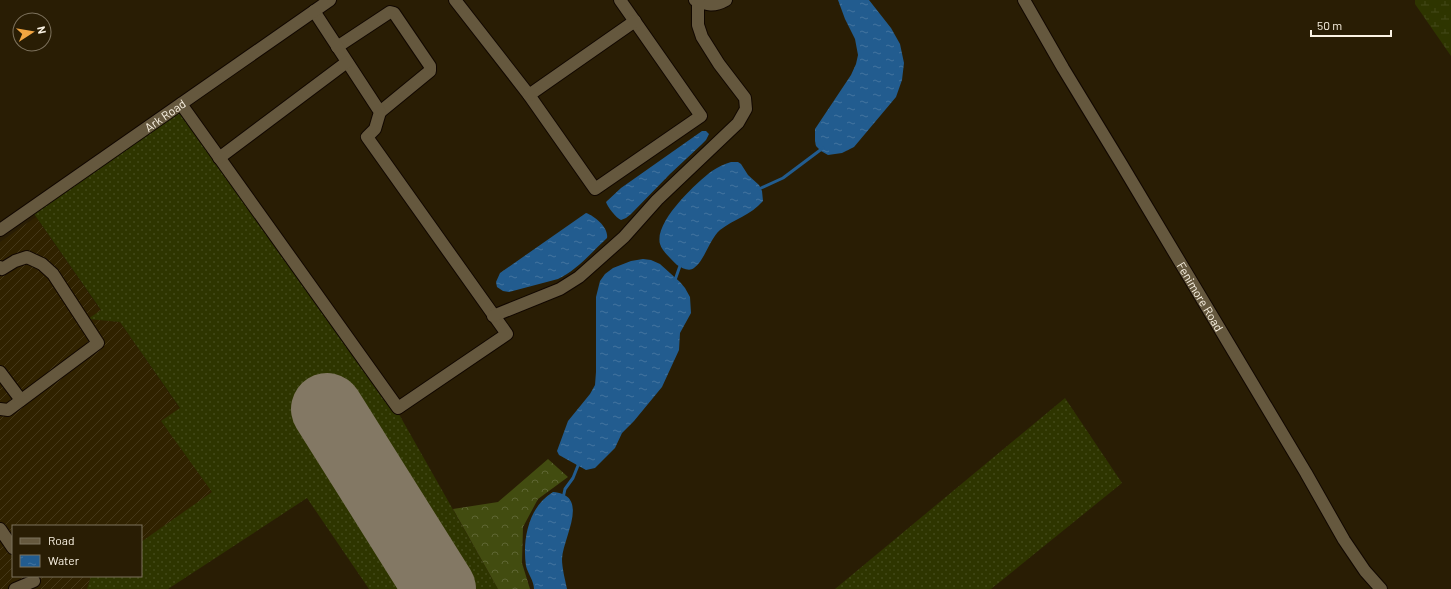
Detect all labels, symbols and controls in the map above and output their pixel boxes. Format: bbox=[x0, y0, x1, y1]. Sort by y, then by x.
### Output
north arrow bbox=[12, 12, 52, 52]
scale bar bbox=[1311, 12, 1391, 38]
text: 50 m bbox=[1317, 18, 1342, 32]
text: N bbox=[35, 25, 49, 35]
street label: Ark Road bbox=[142, 96, 188, 134]
street label: Fenimore Road bbox=[1174, 259, 1227, 334]
legend bbox=[12, 525, 142, 577]
text: Road bbox=[48, 533, 75, 547]
text: Water bbox=[48, 553, 80, 567]

